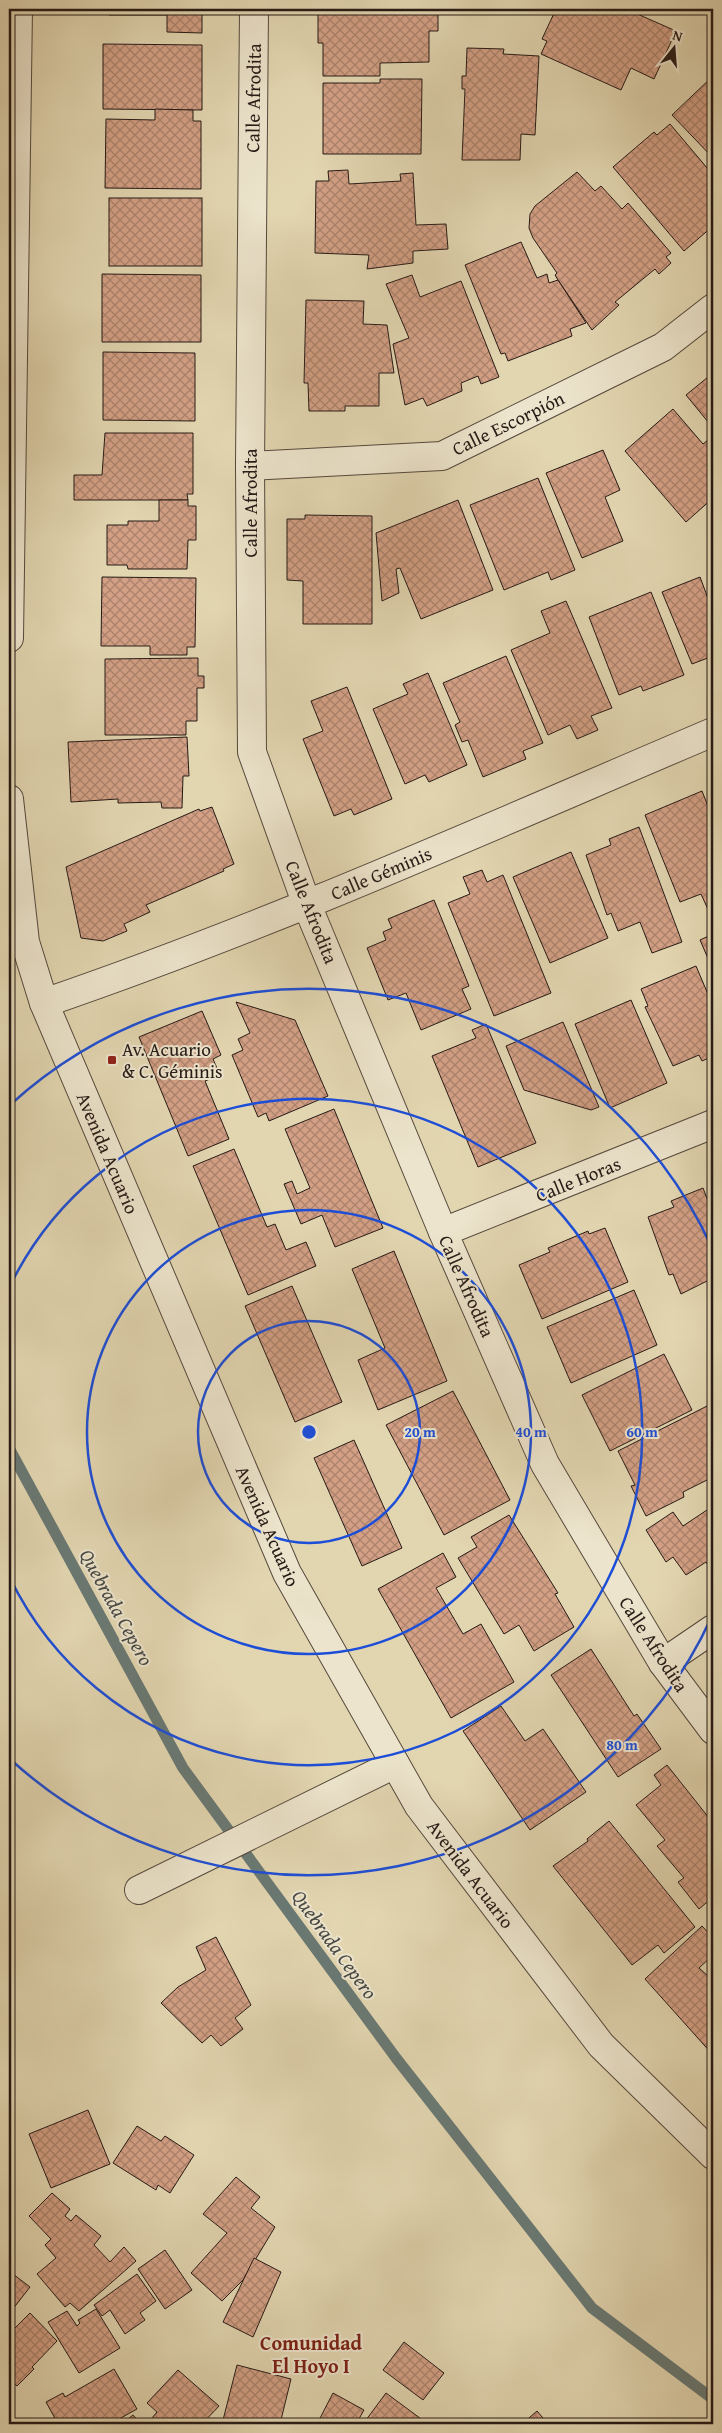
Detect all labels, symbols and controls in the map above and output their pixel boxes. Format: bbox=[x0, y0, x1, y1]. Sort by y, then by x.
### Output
north arrow bbox=[650, 22, 700, 72]
text: N bbox=[670, 25, 686, 47]
street label: Calle Afrodita bbox=[238, 43, 268, 153]
street label: Calle Escorpión bbox=[447, 384, 569, 462]
street label: Calle Afrodita bbox=[236, 448, 264, 558]
street label: Calle Géminis bbox=[326, 839, 436, 907]
street label: Calle Afrodita bbox=[279, 856, 345, 968]
place label: Av. Acuario & C. Géminis bbox=[122, 1035, 223, 1085]
marker: Av. Acuario & C. Géminis bbox=[106, 1054, 118, 1066]
street label: Avenida Acuario bbox=[70, 1088, 146, 1218]
street label: Calle Horas bbox=[531, 1149, 625, 1209]
street label: Calle Afrodita bbox=[432, 1230, 502, 1342]
text: 20 m bbox=[404, 1421, 436, 1442]
text: 40 m bbox=[515, 1421, 547, 1442]
text: 60 m bbox=[626, 1421, 658, 1442]
centre of rings bbox=[300, 1423, 318, 1441]
street label: Avenida Acuario bbox=[229, 1461, 307, 1591]
water label: Quebrada Cepero bbox=[73, 1543, 161, 1671]
street label: Calle Afrodita bbox=[613, 1591, 695, 1697]
text: 80 m bbox=[606, 1734, 638, 1755]
street label: Avenida Acuario bbox=[421, 1814, 521, 1934]
water label: Quebrada Cepero bbox=[285, 1883, 385, 2005]
district label: Comunidad El Hoyo I bbox=[260, 2328, 362, 2380]

